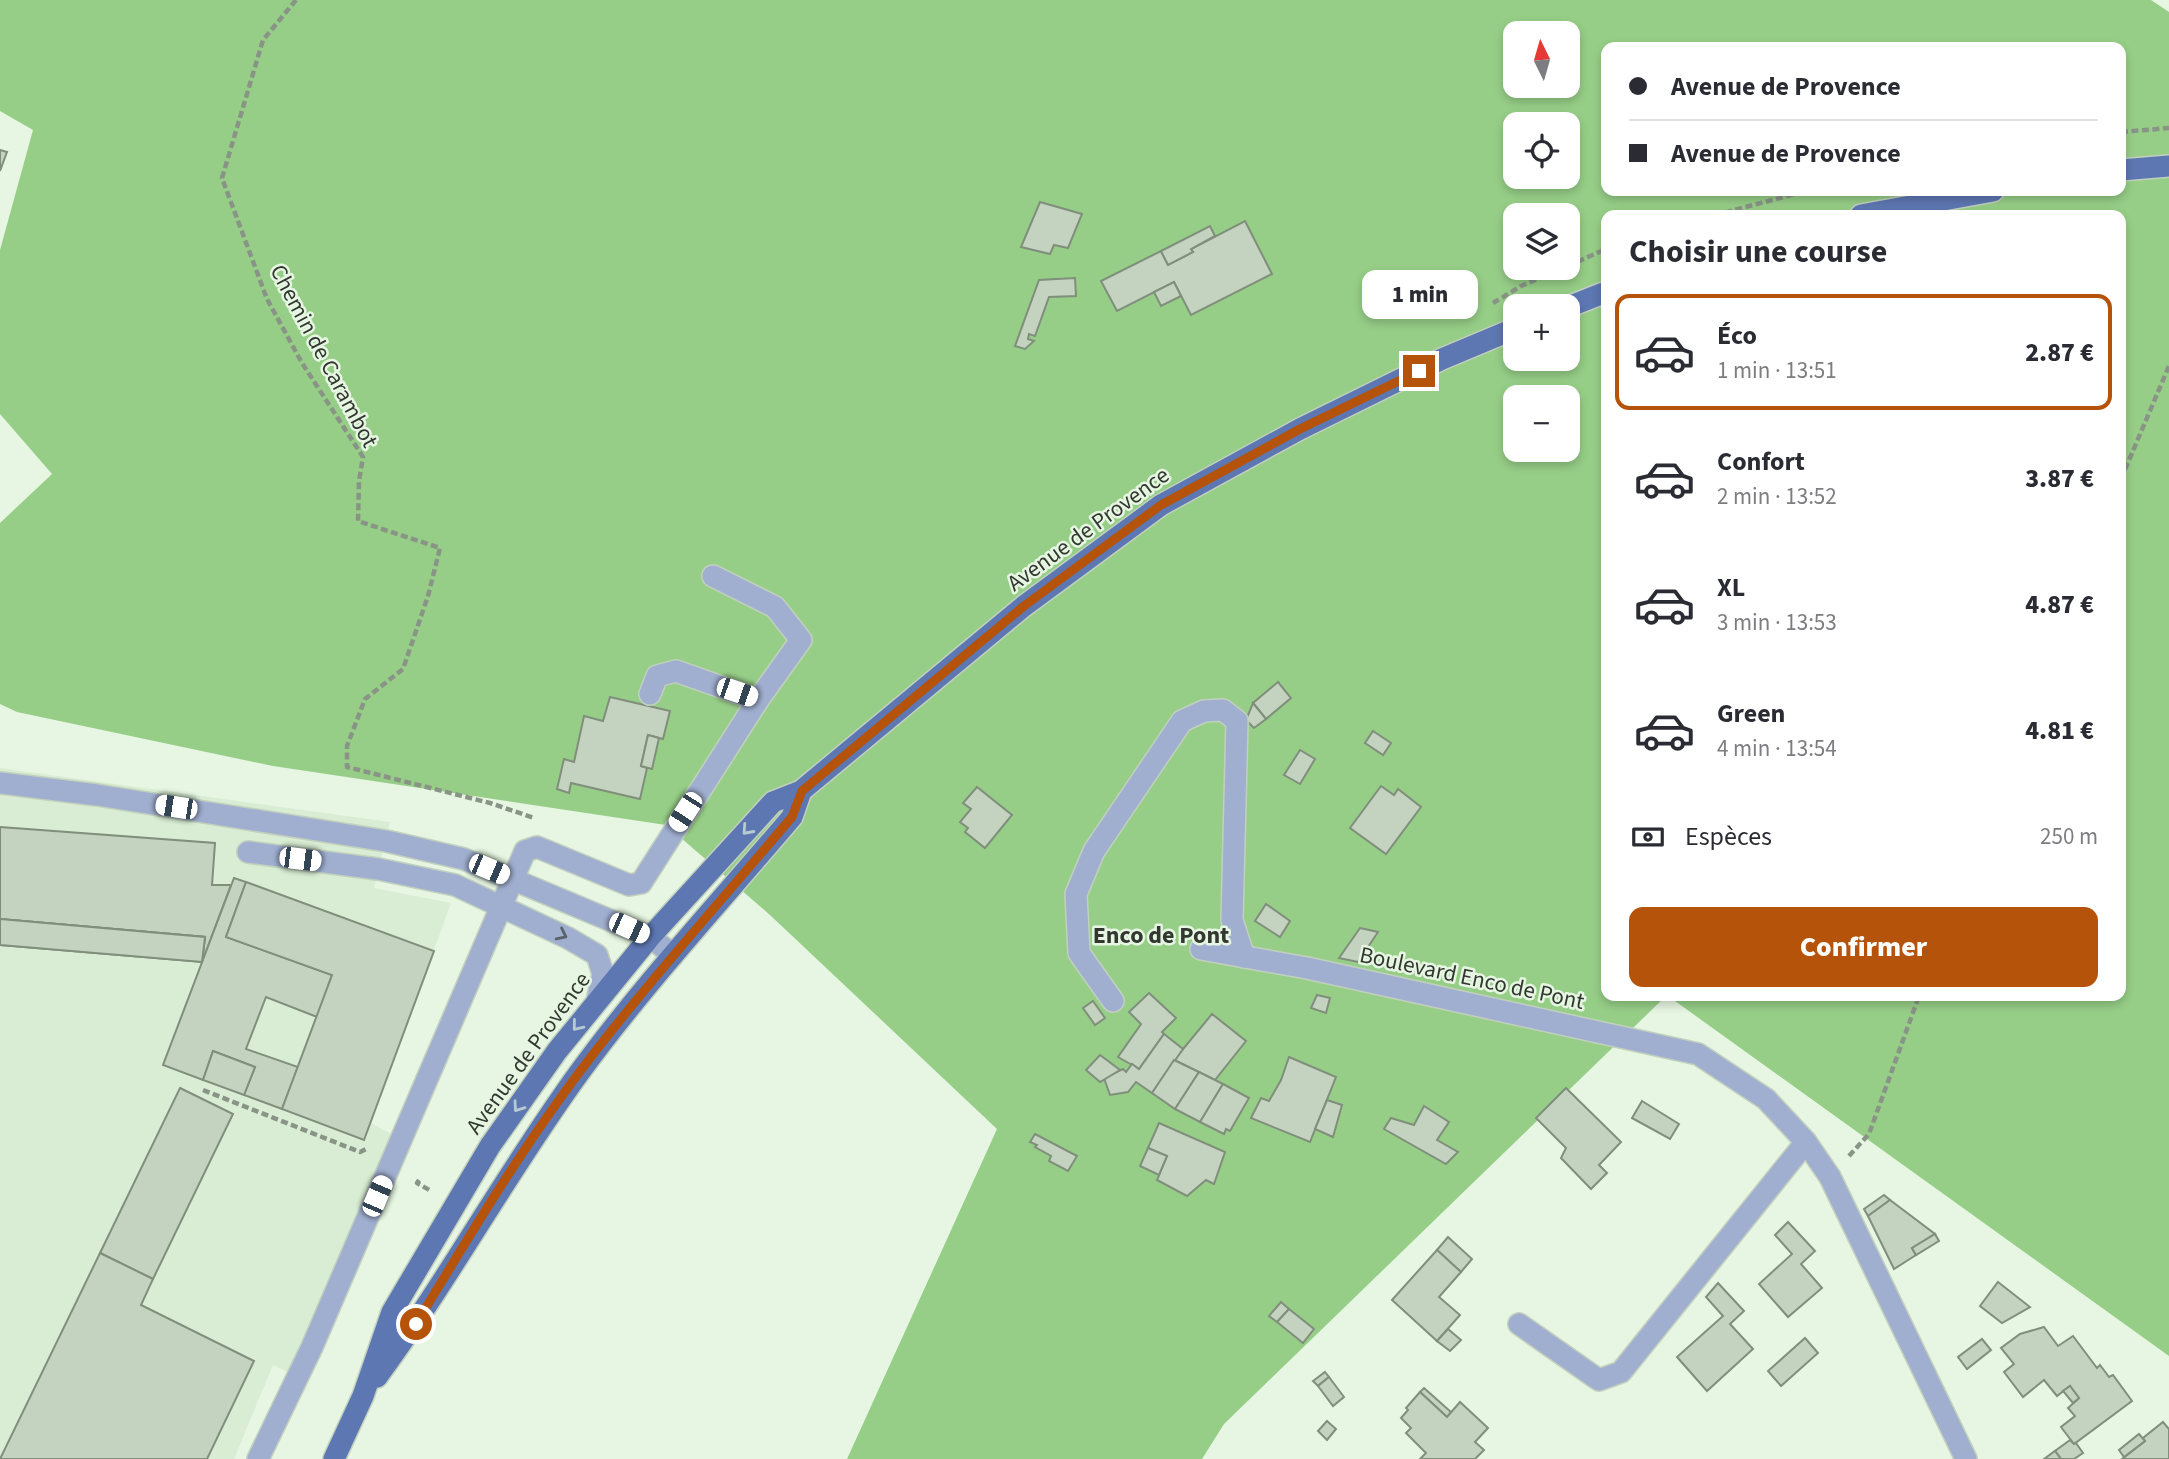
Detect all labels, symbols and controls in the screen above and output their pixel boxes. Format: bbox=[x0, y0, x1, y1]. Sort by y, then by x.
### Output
north arrow bbox=[1503, 21, 1580, 98]
map controls bbox=[1503, 21, 1580, 462]
text: Avenue de Provence bbox=[1671, 68, 1901, 105]
button: locate bbox=[1503, 112, 1580, 189]
text: Avenue de Provence bbox=[1671, 135, 1901, 172]
button: layers bbox=[1503, 203, 1580, 280]
text: Choisir une course bbox=[1629, 229, 1887, 275]
street label: Chemin de Carambot bbox=[262, 259, 386, 454]
callout: 1 min bbox=[1361, 270, 1477, 318]
text: 1 min bbox=[1392, 278, 1448, 311]
button: + bbox=[1503, 294, 1580, 371]
text: Éco bbox=[1717, 317, 1757, 354]
icon: car bbox=[1633, 321, 1696, 384]
text: 2.87 € bbox=[2025, 334, 2094, 371]
text: 1 min · 13:51 bbox=[1717, 354, 1837, 387]
route end bbox=[1403, 355, 1435, 387]
button: − bbox=[1503, 385, 1580, 462]
text: Confort bbox=[1717, 443, 1805, 480]
icon: car bbox=[1633, 447, 1696, 510]
street label: Avenue de Provence bbox=[1000, 459, 1176, 599]
text: 3.87 € bbox=[2025, 460, 2094, 497]
text: 2 min · 13:52 bbox=[1717, 480, 1837, 513]
text: XL bbox=[1717, 569, 1745, 606]
icon: car bbox=[1633, 573, 1696, 636]
text: 4.87 € bbox=[2025, 586, 2094, 623]
text: 3 min · 13:53 bbox=[1717, 606, 1837, 639]
car bbox=[714, 675, 761, 709]
text: Green bbox=[1717, 695, 1785, 732]
icon: car bbox=[1633, 699, 1696, 762]
text: 4.81 € bbox=[2025, 712, 2094, 749]
text: 4 min · 13:54 bbox=[1717, 732, 1837, 765]
car bbox=[665, 789, 706, 835]
car bbox=[154, 793, 199, 821]
icon: cash bbox=[1629, 818, 1667, 856]
text: Espèces bbox=[1685, 818, 1772, 855]
text: 250 m bbox=[2040, 820, 2098, 853]
one-way arrow bbox=[743, 822, 756, 835]
car bbox=[278, 846, 323, 872]
car bbox=[466, 851, 513, 887]
button: Confirmer bbox=[1629, 907, 2098, 987]
car bbox=[606, 910, 653, 946]
district label: Enco de Pont bbox=[1093, 918, 1229, 953]
one-way arrow bbox=[555, 927, 567, 941]
street label: Boulevard Enco de Pont bbox=[1357, 938, 1588, 1018]
street label: Avenue de Provence bbox=[458, 965, 598, 1141]
one-way arrow bbox=[573, 1018, 585, 1031]
one-way arrow bbox=[514, 1099, 526, 1112]
car bbox=[360, 1173, 395, 1219]
route start bbox=[400, 1308, 432, 1340]

